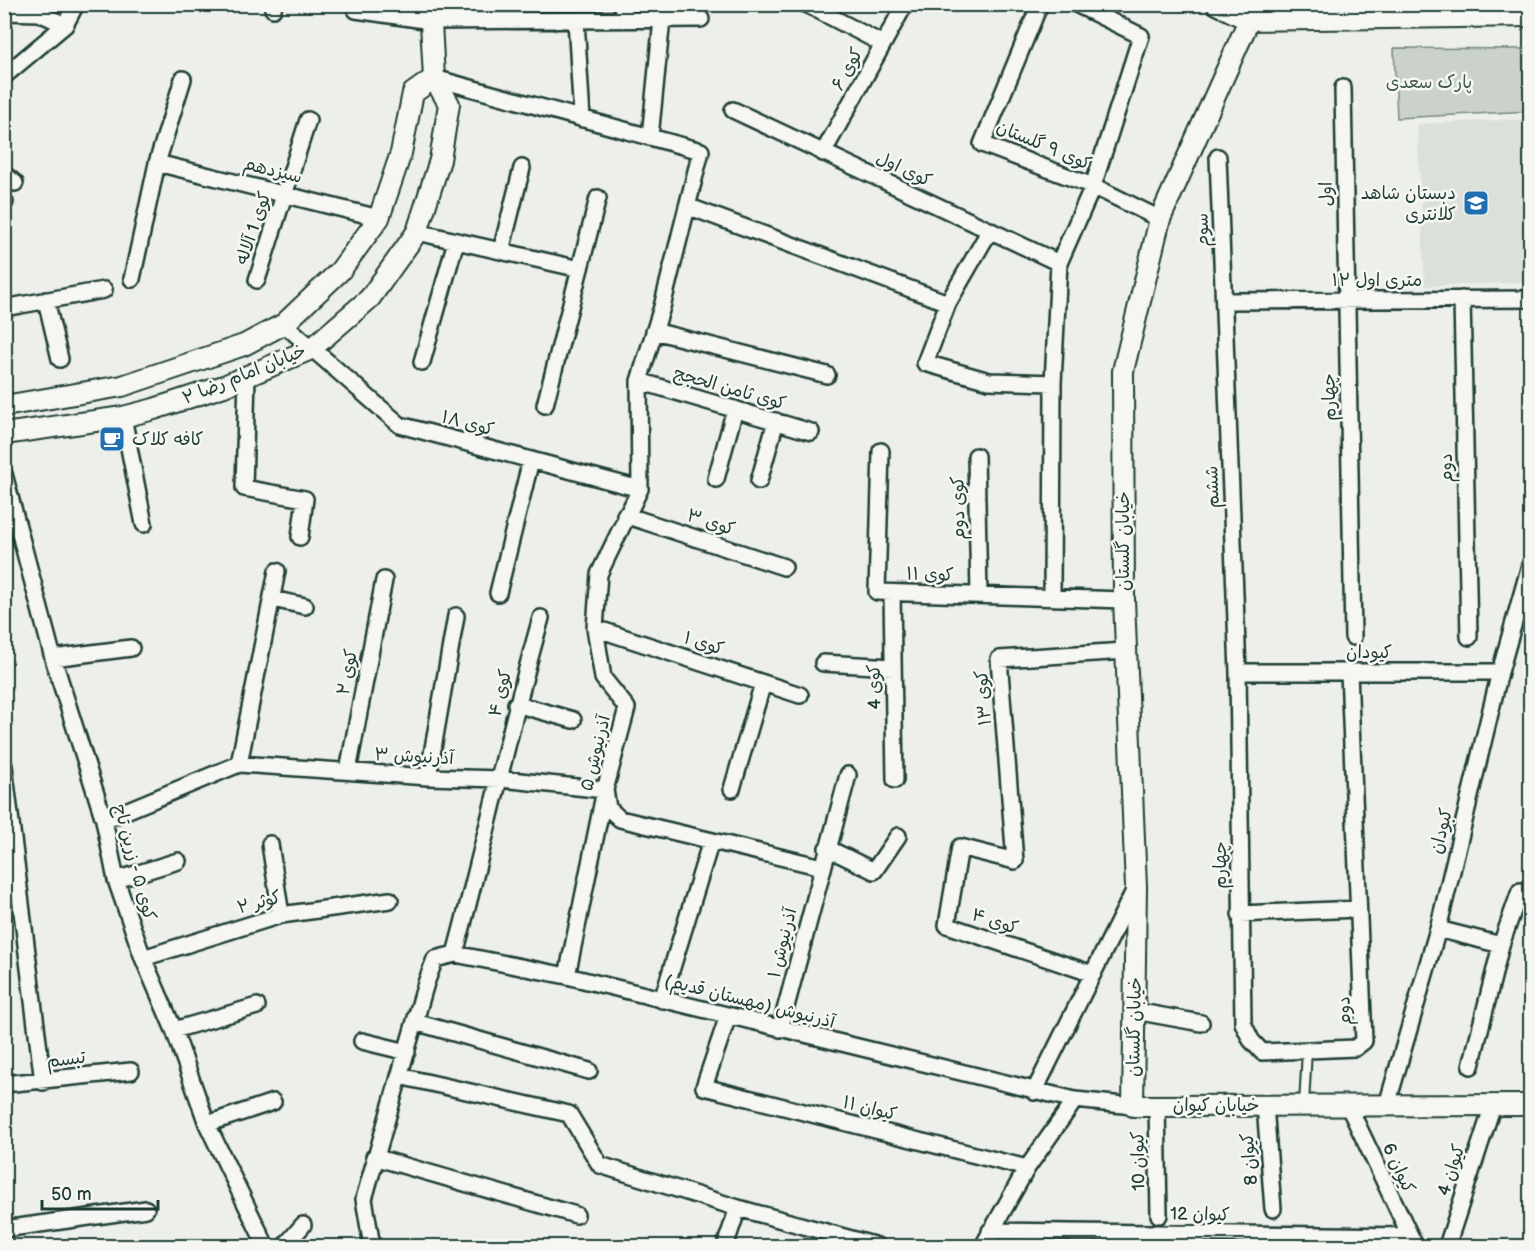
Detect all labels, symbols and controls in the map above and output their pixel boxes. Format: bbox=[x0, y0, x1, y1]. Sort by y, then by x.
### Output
street label: کوی ۶ bbox=[827, 44, 868, 94]
park label: پارک سعدی bbox=[1386, 72, 1472, 94]
street label: کوی ۹ گلستان bbox=[993, 116, 1095, 175]
street label: کوی اول bbox=[873, 147, 935, 192]
street label: سیزدهم bbox=[241, 153, 304, 191]
street label: اول bbox=[1316, 181, 1337, 207]
place label: دبستان شاهد کلانتری bbox=[1361, 183, 1456, 225]
school or university icon: دبستان شاهد کلانتری bbox=[1461, 188, 1491, 218]
street label: کوی 1 آلاله bbox=[231, 189, 276, 267]
street label: سوم bbox=[1191, 212, 1217, 247]
street label: ۱۲ متری اول bbox=[1332, 270, 1422, 291]
street label: خیابان امام رضا ۲ bbox=[179, 340, 310, 412]
street label: کوی ثامن الحجج bbox=[671, 362, 789, 416]
street label: چهارم bbox=[1319, 373, 1343, 421]
street label: کوی ۱۸ bbox=[439, 406, 497, 441]
cafe icon: کافه کلاک bbox=[97, 424, 127, 454]
place label: کافه کلاک bbox=[132, 429, 204, 450]
street label: دوم bbox=[1436, 453, 1460, 483]
street label: ششم bbox=[1201, 465, 1227, 509]
street label: کوی دوم bbox=[947, 476, 973, 540]
street label: خیابان گلستان bbox=[1113, 491, 1134, 591]
street label: کوی ۳ bbox=[684, 505, 738, 540]
street label: کوی ۱۱ bbox=[906, 563, 954, 586]
street label: کوی ۱ bbox=[681, 627, 727, 660]
street label: کیودان bbox=[1346, 642, 1392, 663]
street label: کوی ۲ bbox=[333, 647, 362, 697]
street label: کوی 4 bbox=[864, 664, 885, 710]
street label: کوی ۴ bbox=[485, 667, 517, 719]
street label: کوی ۱۳ bbox=[971, 669, 996, 726]
street label: آذرنیوش ۵ bbox=[576, 712, 615, 793]
street label: آذرنیوش ۳ bbox=[374, 744, 456, 769]
street label: کوی ۵ - زرین تاج bbox=[108, 802, 160, 923]
street label: کبودان bbox=[1426, 806, 1457, 856]
street label: چهارم bbox=[1210, 841, 1234, 889]
street label: کوثر ۲ bbox=[235, 887, 284, 918]
street label: آذرنیوش ۱ bbox=[764, 904, 802, 980]
street label: کوی ۴ bbox=[969, 904, 1021, 939]
street label: آذرنیوش (مهستان قدیم) bbox=[662, 970, 839, 1036]
street label: خیابان گلستان bbox=[1123, 977, 1146, 1077]
street label: دوم bbox=[1333, 996, 1359, 1026]
street label: تبسم bbox=[45, 1047, 88, 1075]
street label: کیوان ۱۱ bbox=[841, 1092, 899, 1125]
street label: خیابان کیوان bbox=[1173, 1095, 1259, 1116]
street label: کیوان 10 bbox=[1127, 1131, 1150, 1191]
street label: کیوان 8 bbox=[1237, 1132, 1262, 1186]
street label: کیوان 6 bbox=[1378, 1140, 1419, 1197]
street label: کیوان 4 bbox=[1433, 1141, 1470, 1199]
scale bar bbox=[42, 1173, 158, 1211]
text: 50 m bbox=[51, 1184, 92, 1205]
street label: کیوان 12 bbox=[1170, 1203, 1230, 1226]

